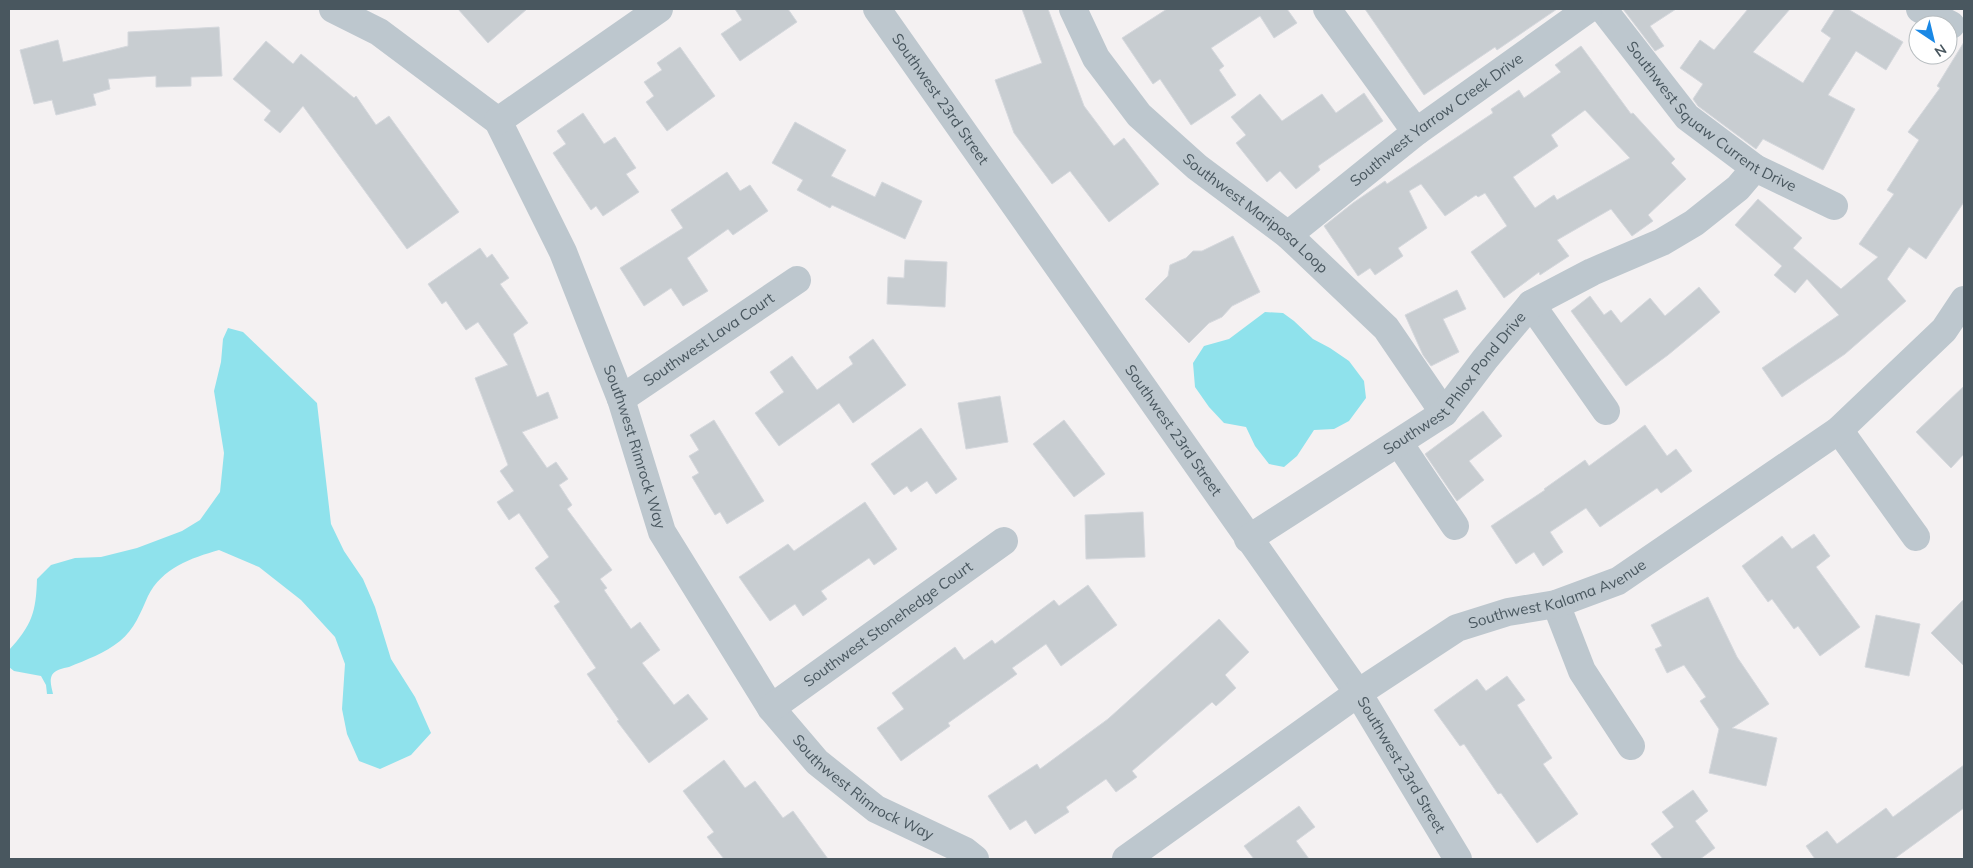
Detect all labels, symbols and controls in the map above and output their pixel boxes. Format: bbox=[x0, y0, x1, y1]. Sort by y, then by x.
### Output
north arrow bbox=[1908, 15, 1958, 65]
street label: Southwest 23rd Street bbox=[888, 29, 993, 168]
street label: Southwest Squaw Current Drive bbox=[1623, 37, 1800, 196]
text: N bbox=[1931, 40, 1950, 61]
street label: Southwest Yarrow Creek Drive bbox=[1346, 49, 1526, 190]
street label: Southwest Mariposa Loop bbox=[1179, 149, 1332, 277]
street label: Southwest Lava Court bbox=[639, 288, 778, 390]
street label: Southwest Phlox Pond Drive bbox=[1379, 308, 1529, 459]
street label: Southwest 23rd Street bbox=[1121, 361, 1226, 499]
street label: Southwest Rimrock Way bbox=[599, 362, 670, 531]
street label: Southwest Kalama Avenue bbox=[1466, 555, 1649, 633]
street label: Southwest Stonehedge Court bbox=[800, 557, 976, 691]
street label: Southwest 23rd Street bbox=[1353, 693, 1450, 836]
street label: Southwest Rimrock Way bbox=[789, 730, 937, 844]

